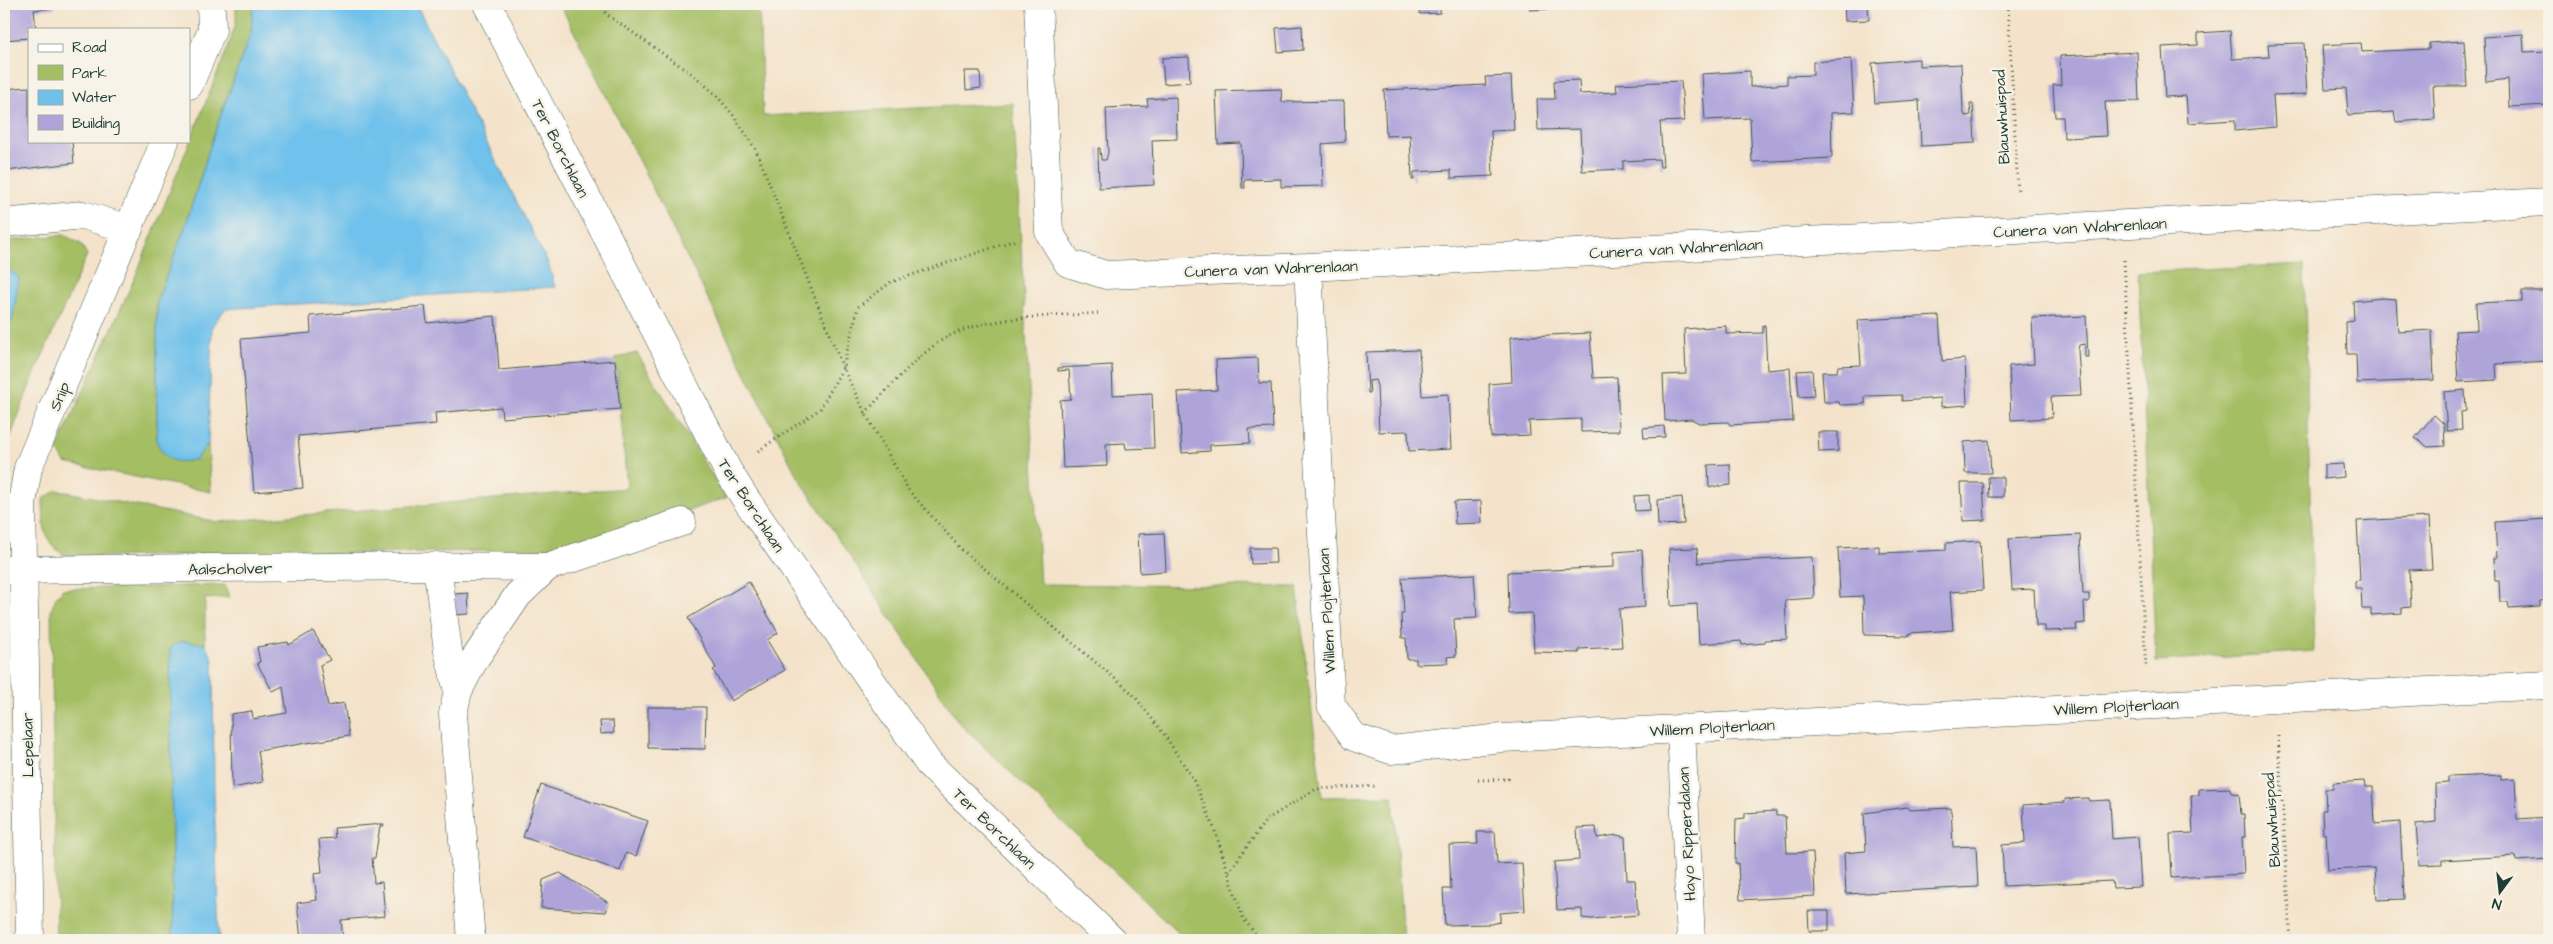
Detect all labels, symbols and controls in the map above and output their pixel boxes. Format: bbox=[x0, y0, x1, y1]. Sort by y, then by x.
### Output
legend bbox=[28, 28, 190, 142]
text: Road bbox=[72, 37, 107, 58]
text: Park bbox=[72, 63, 107, 84]
street label: Blauwhuispad bbox=[1989, 69, 2015, 165]
text: Water bbox=[72, 87, 116, 108]
street label: Ter Borchlaan bbox=[526, 95, 594, 202]
text: Building bbox=[72, 113, 120, 135]
street label: Cunera van Wahrenlaan bbox=[1993, 212, 2167, 244]
street label: Cunera van Wahrenlaan bbox=[1589, 233, 1763, 265]
street label: Cunera van Wahrenlaan bbox=[1184, 255, 1358, 283]
street label: Snip bbox=[44, 378, 76, 414]
street label: Ter Borchlaan bbox=[713, 454, 790, 557]
street label: Willem Plojterlaan bbox=[1313, 548, 1341, 674]
street label: Aalscholver bbox=[188, 557, 273, 581]
street label: Willem Plojterlaan bbox=[2053, 693, 2179, 721]
street label: Lepelaar bbox=[16, 712, 40, 778]
street label: Willem Plojterlaan bbox=[1649, 714, 1775, 742]
street label: Hayo Ripperdalaan bbox=[1672, 766, 1702, 902]
street label: Blauwhuispad bbox=[2258, 772, 2286, 868]
street label: Ter Borchlaan bbox=[948, 783, 1041, 874]
north arrow bbox=[2476, 866, 2526, 916]
text: N bbox=[2490, 893, 2504, 914]

